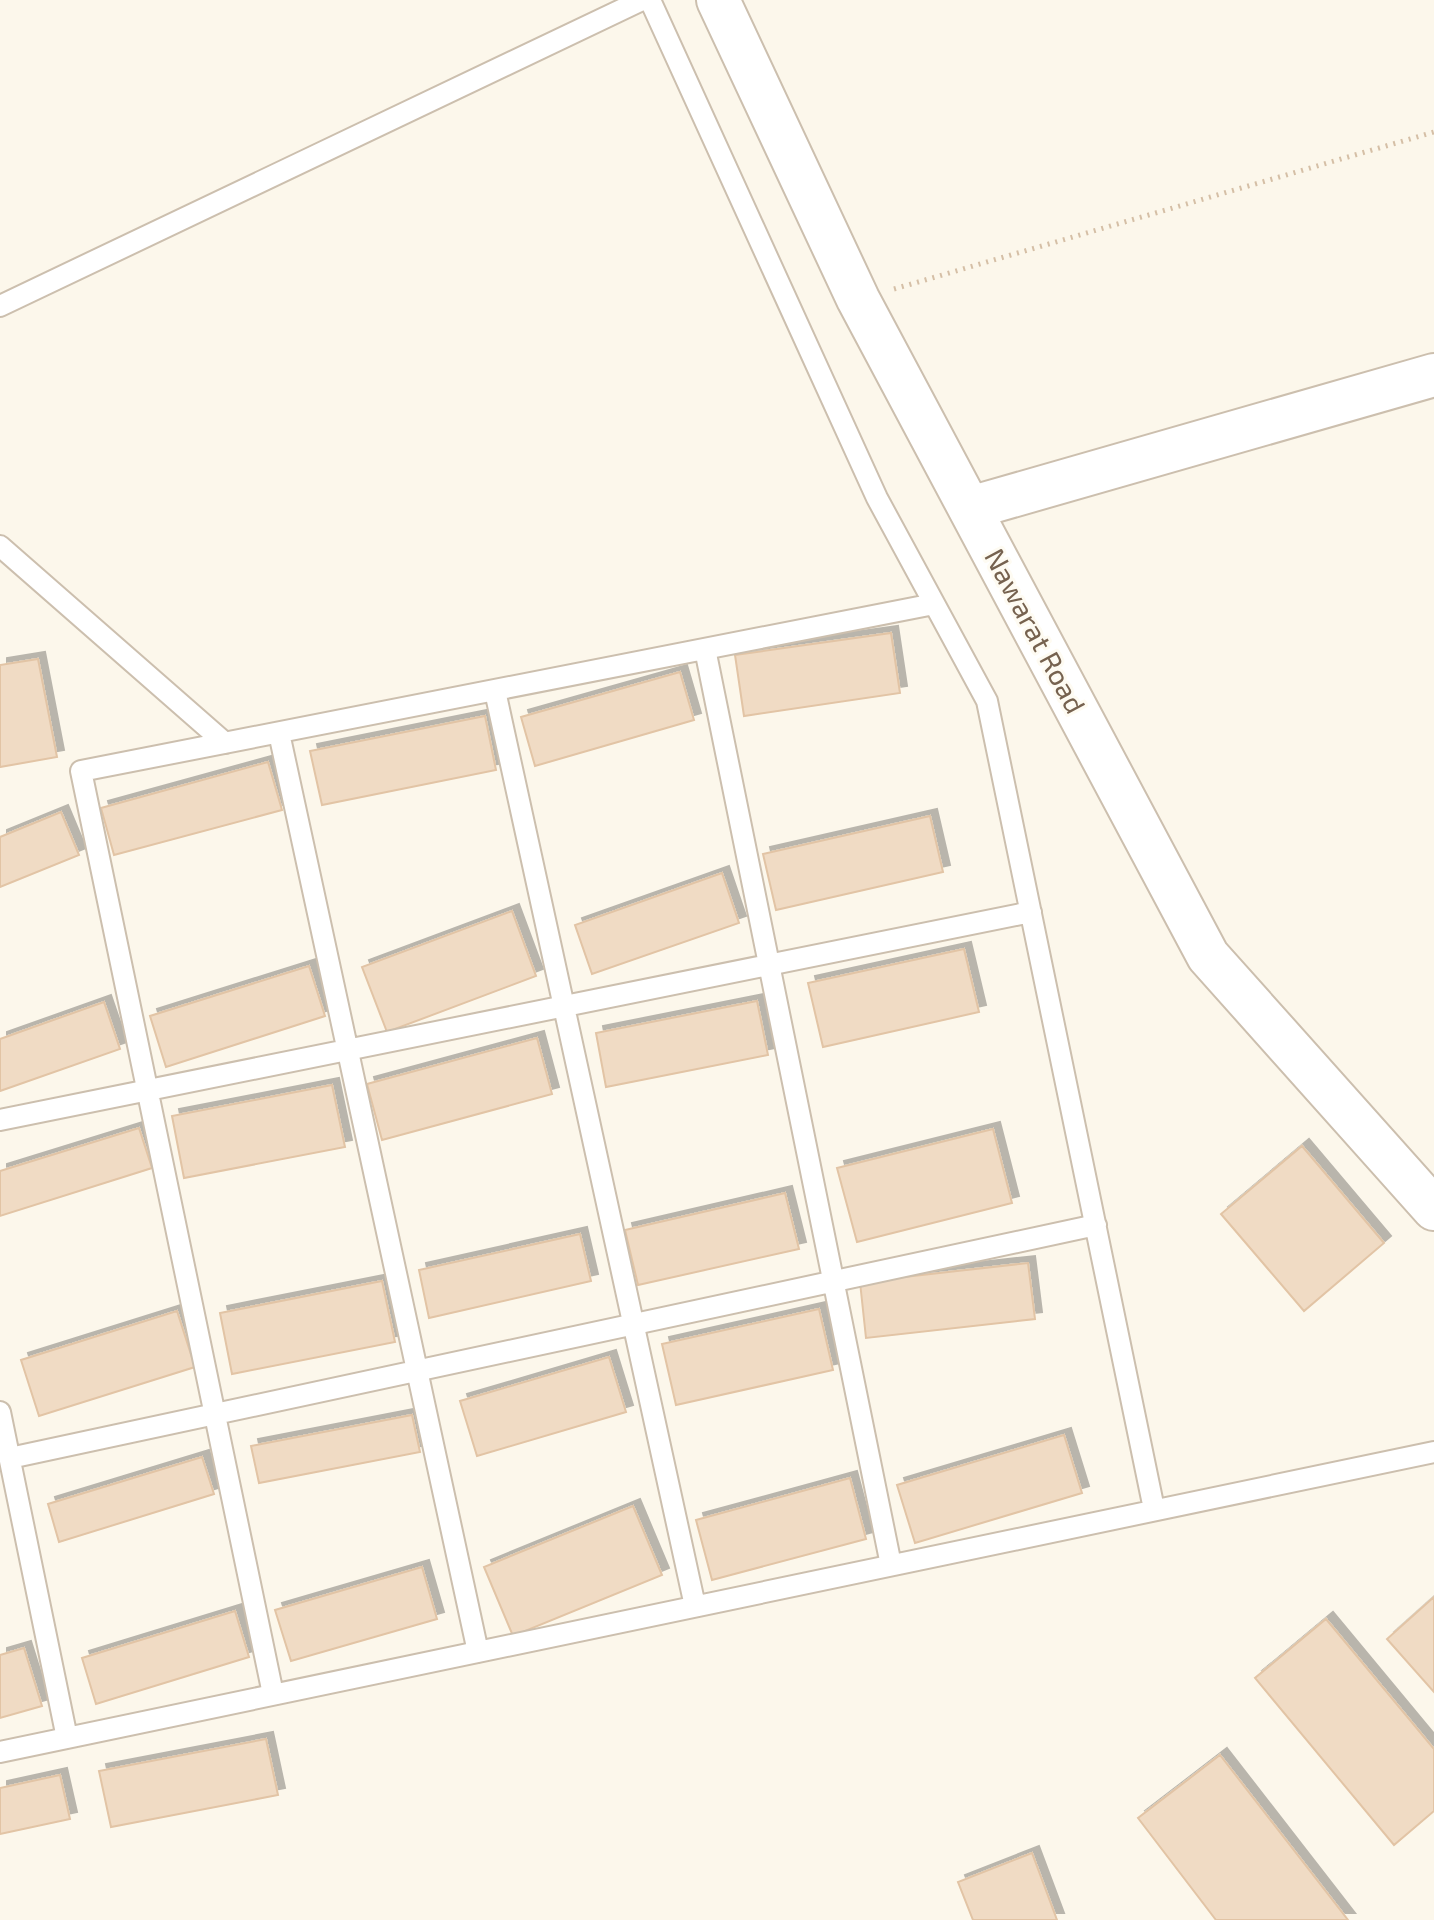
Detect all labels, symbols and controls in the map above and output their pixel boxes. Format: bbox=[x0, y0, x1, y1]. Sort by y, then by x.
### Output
street label: Nawarat Road bbox=[978, 542, 1093, 719]

